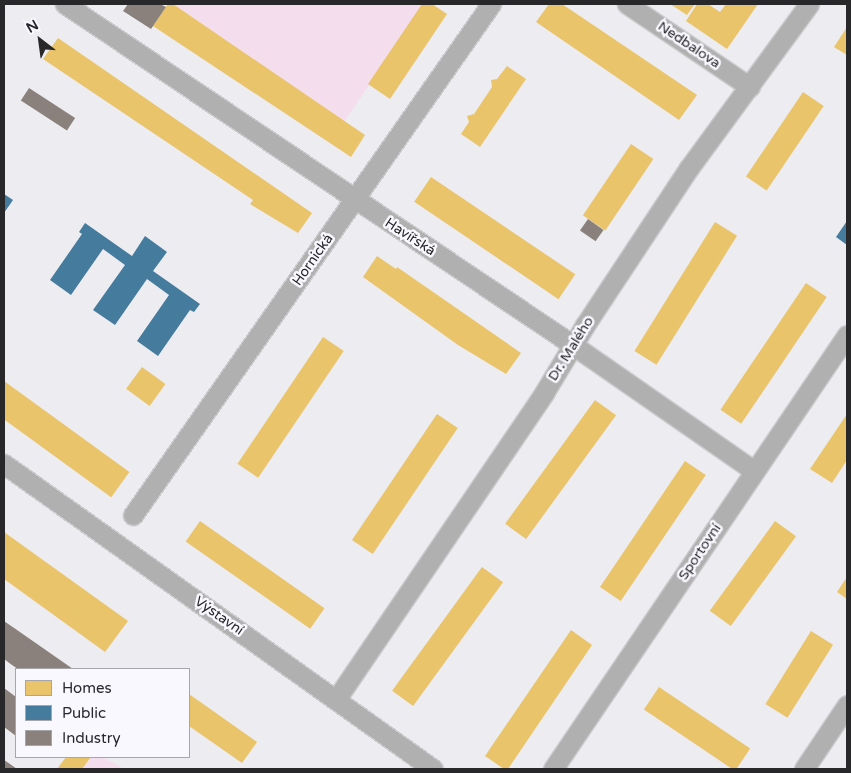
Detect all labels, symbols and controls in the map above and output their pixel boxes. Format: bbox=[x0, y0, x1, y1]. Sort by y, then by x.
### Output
north arrow bbox=[15, 15, 65, 65]
text: N bbox=[23, 16, 41, 37]
street label: Nedbalova bbox=[655, 18, 723, 72]
street label: Havířská bbox=[382, 215, 438, 259]
street label: Hornická bbox=[289, 231, 337, 289]
street label: Dr. Malého bbox=[545, 314, 597, 384]
street label: Sportovní bbox=[675, 521, 725, 583]
street label: Výstavní bbox=[191, 593, 247, 639]
legend bbox=[15, 668, 190, 758]
text: Homes bbox=[62, 679, 112, 697]
text: Public bbox=[62, 704, 106, 722]
text: Industry bbox=[62, 729, 121, 747]

